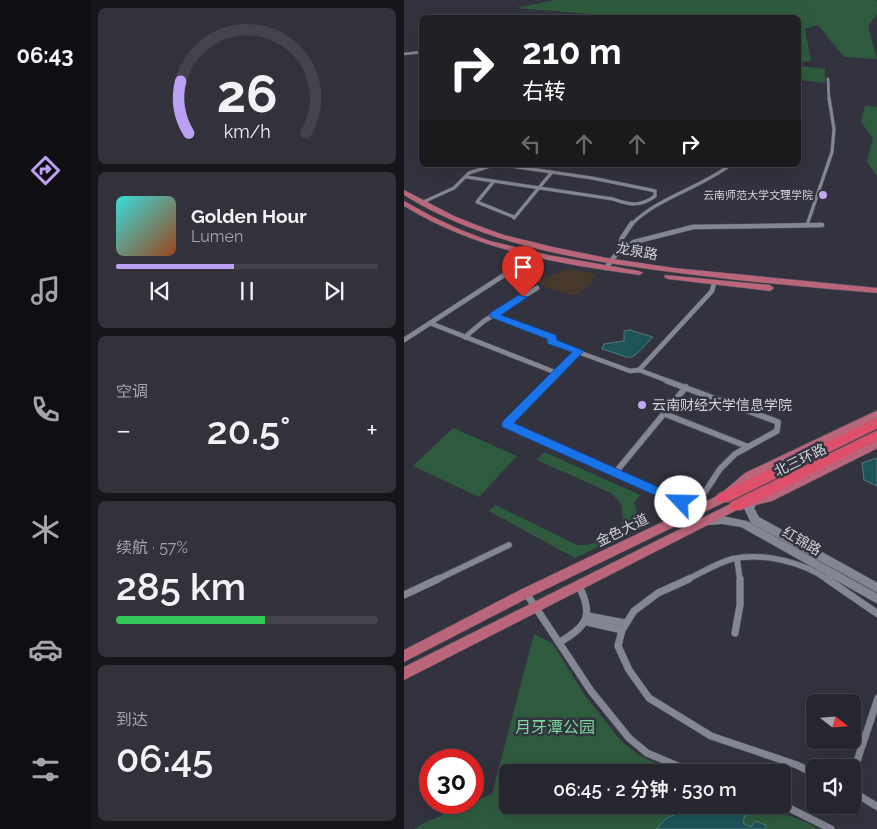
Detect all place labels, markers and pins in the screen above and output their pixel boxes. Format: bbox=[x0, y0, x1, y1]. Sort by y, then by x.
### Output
place label: 云南师范大学文理学院 bbox=[703, 189, 813, 202]
marker: 云南师范大学文理学院 bbox=[817, 189, 829, 201]
pin bbox=[502, 246, 544, 297]
place label: 云南财经大学信息学院 bbox=[652, 397, 792, 413]
marker: 云南财经大学信息学院 bbox=[636, 399, 648, 411]

